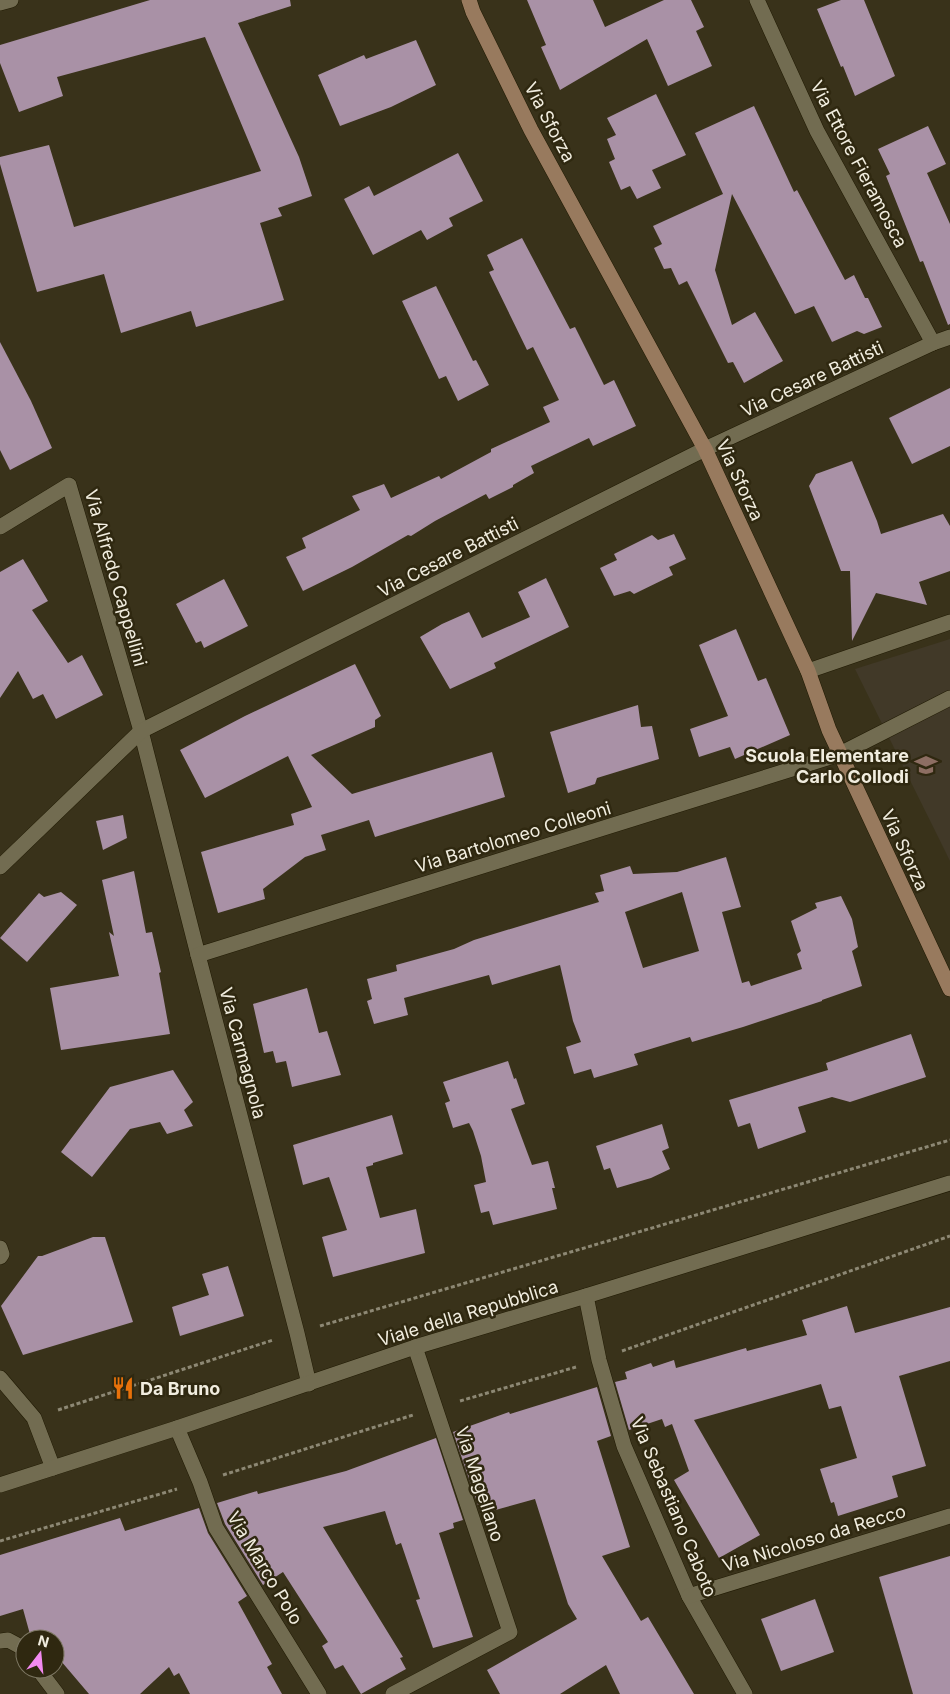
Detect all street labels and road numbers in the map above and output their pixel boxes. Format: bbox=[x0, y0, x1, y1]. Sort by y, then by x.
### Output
street label: Via Ettore Fieramosca bbox=[806, 77, 912, 251]
street label: Via Sforza bbox=[520, 79, 580, 165]
street label: Via Cesare Battisti bbox=[738, 337, 886, 421]
street label: Via Sforza bbox=[712, 436, 768, 524]
street label: Via Alfredo Cappellini bbox=[81, 487, 151, 669]
street label: Via Cesare Battisti bbox=[374, 513, 522, 601]
street label: Via Bartolomeo Colleoni bbox=[413, 797, 613, 877]
street label: Via Sforza bbox=[877, 806, 933, 894]
street label: Via Carmagnola bbox=[215, 985, 271, 1121]
street label: Viale della Repubblica bbox=[376, 1276, 560, 1350]
street label: Via Sebastiano Caboto bbox=[627, 1414, 721, 1600]
street label: Via Magellano bbox=[451, 1424, 509, 1544]
street label: Via Nicoloso da Recco bbox=[720, 1500, 908, 1576]
street label: Via Marco Polo bbox=[223, 1508, 307, 1628]

